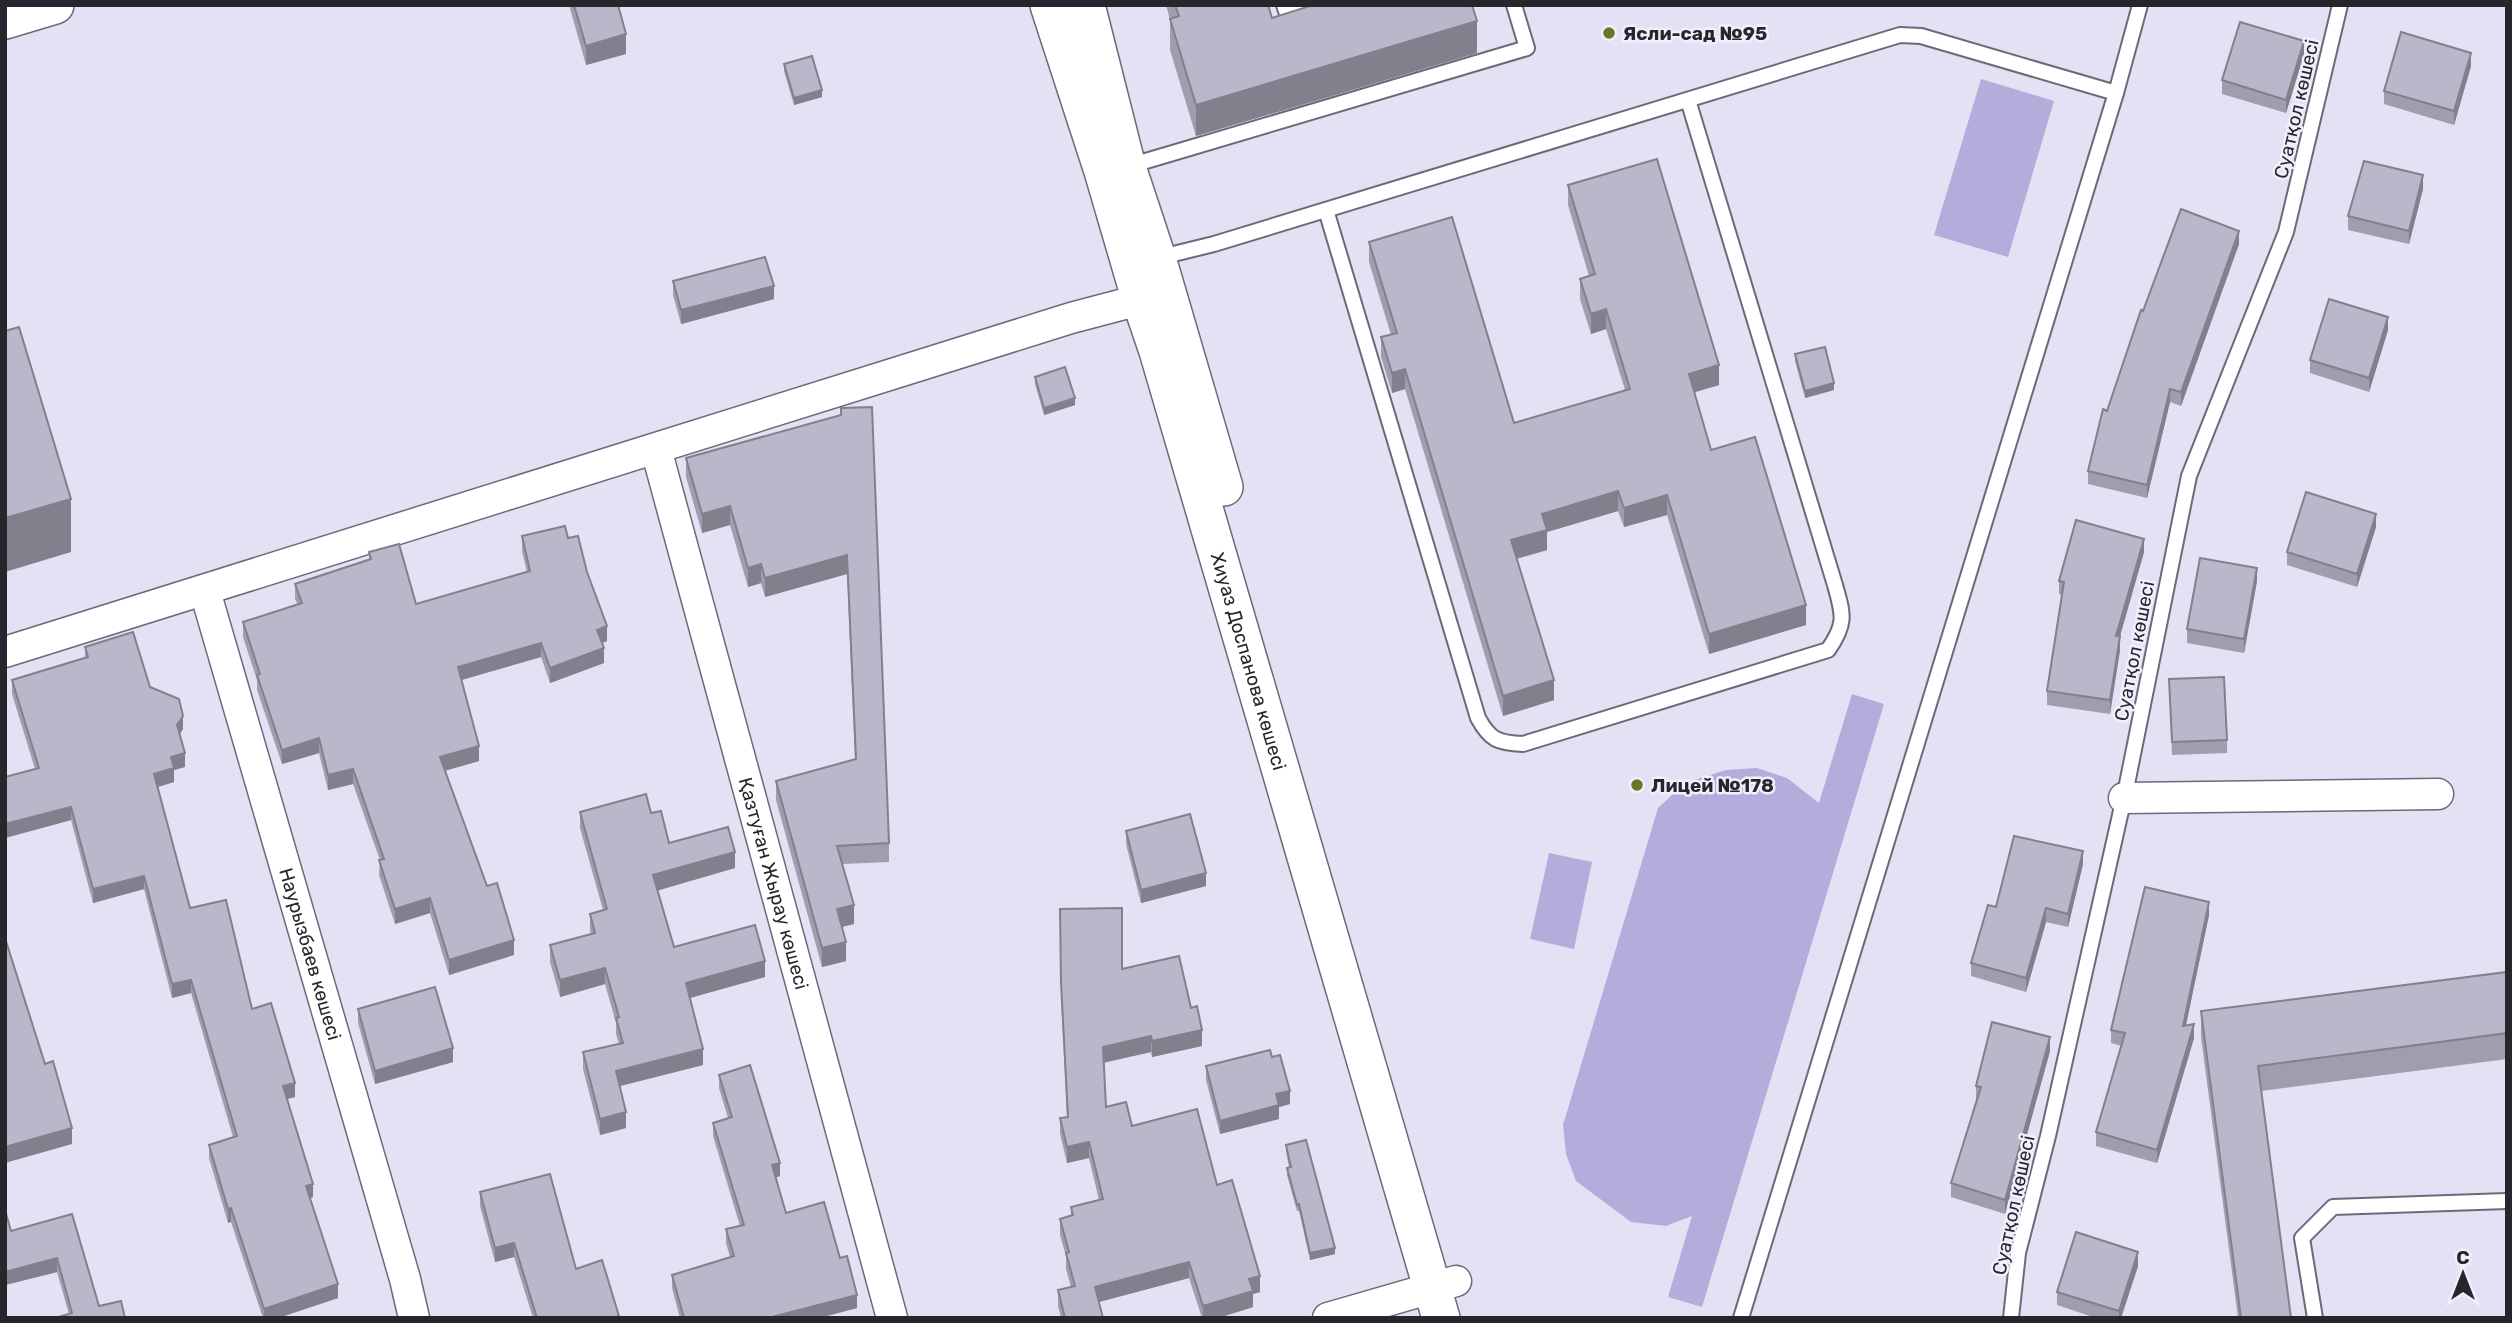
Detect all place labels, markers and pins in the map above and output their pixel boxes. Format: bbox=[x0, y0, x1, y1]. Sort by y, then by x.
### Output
place label: Ясли-сад №95 bbox=[1623, 22, 1767, 45]
marker: Ясли-сад №95 bbox=[1601, 25, 1617, 41]
place label: Лицей №178 bbox=[1651, 774, 1774, 797]
marker: Лицей №178 bbox=[1629, 777, 1645, 793]

